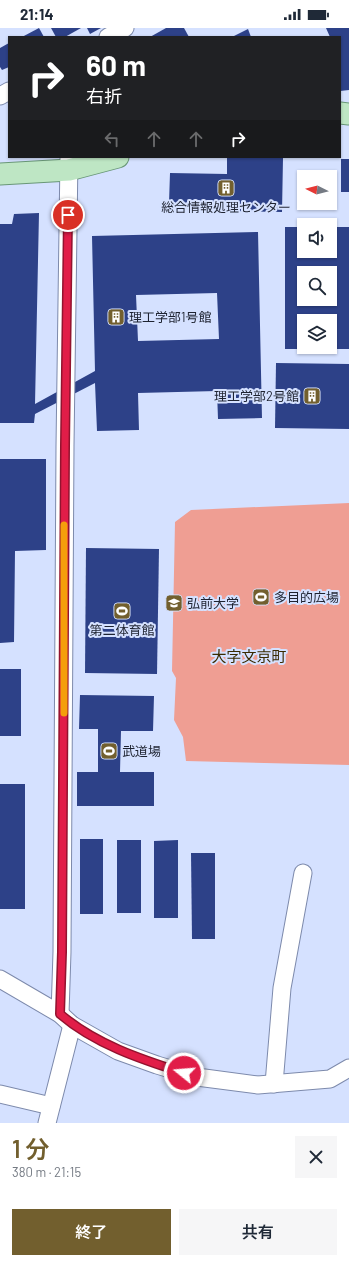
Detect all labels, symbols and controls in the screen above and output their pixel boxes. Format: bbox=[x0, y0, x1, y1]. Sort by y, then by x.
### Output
text: 21:14 bbox=[20, 5, 53, 23]
text: 60 m bbox=[86, 48, 146, 82]
icon: right bbox=[20, 52, 72, 104]
text: 右折 bbox=[86, 85, 122, 107]
icon: left bbox=[101, 128, 123, 150]
icon: ahead bbox=[143, 128, 165, 150]
icon: ahead bbox=[185, 128, 207, 150]
icon: right bbox=[227, 128, 249, 150]
north arrow bbox=[297, 170, 337, 210]
map controls bbox=[297, 170, 337, 354]
building icon: 総合情報処理センター bbox=[216, 178, 236, 198]
pin bbox=[51, 198, 85, 232]
place label: 総合情報処理センター bbox=[161, 199, 291, 215]
icon: arrive bbox=[57, 204, 79, 226]
button: sound bbox=[297, 218, 337, 258]
button: search bbox=[297, 266, 337, 306]
building icon: 理工学部1号館 bbox=[106, 307, 126, 327]
place label: 理工学部1号館 bbox=[129, 309, 212, 325]
button: layers bbox=[297, 314, 337, 354]
building icon: 理工学部2号館 bbox=[302, 386, 322, 406]
place label: 理工学部2号館 bbox=[214, 388, 299, 404]
sports icon: 多目的広場 bbox=[251, 587, 271, 607]
place label: 多目的広場 bbox=[274, 589, 339, 605]
school or university icon: 弘前大学 bbox=[164, 593, 184, 613]
place label: 弘前大学 bbox=[187, 595, 239, 611]
sports icon: 第二体育館 bbox=[112, 601, 132, 621]
place label: 第二体育館 bbox=[89, 622, 155, 638]
district label: 大字文京町 bbox=[211, 647, 287, 665]
sports icon: 武道場 bbox=[99, 741, 119, 761]
place label: 武道場 bbox=[122, 743, 161, 759]
position arrow bbox=[163, 1052, 205, 1094]
text: 1 分 bbox=[12, 1134, 49, 1163]
button: close bbox=[295, 1136, 337, 1178]
text: 380 m · 21:15 bbox=[12, 1164, 81, 1180]
button: 終了 bbox=[12, 1209, 171, 1255]
button: 共有 bbox=[179, 1209, 337, 1255]

